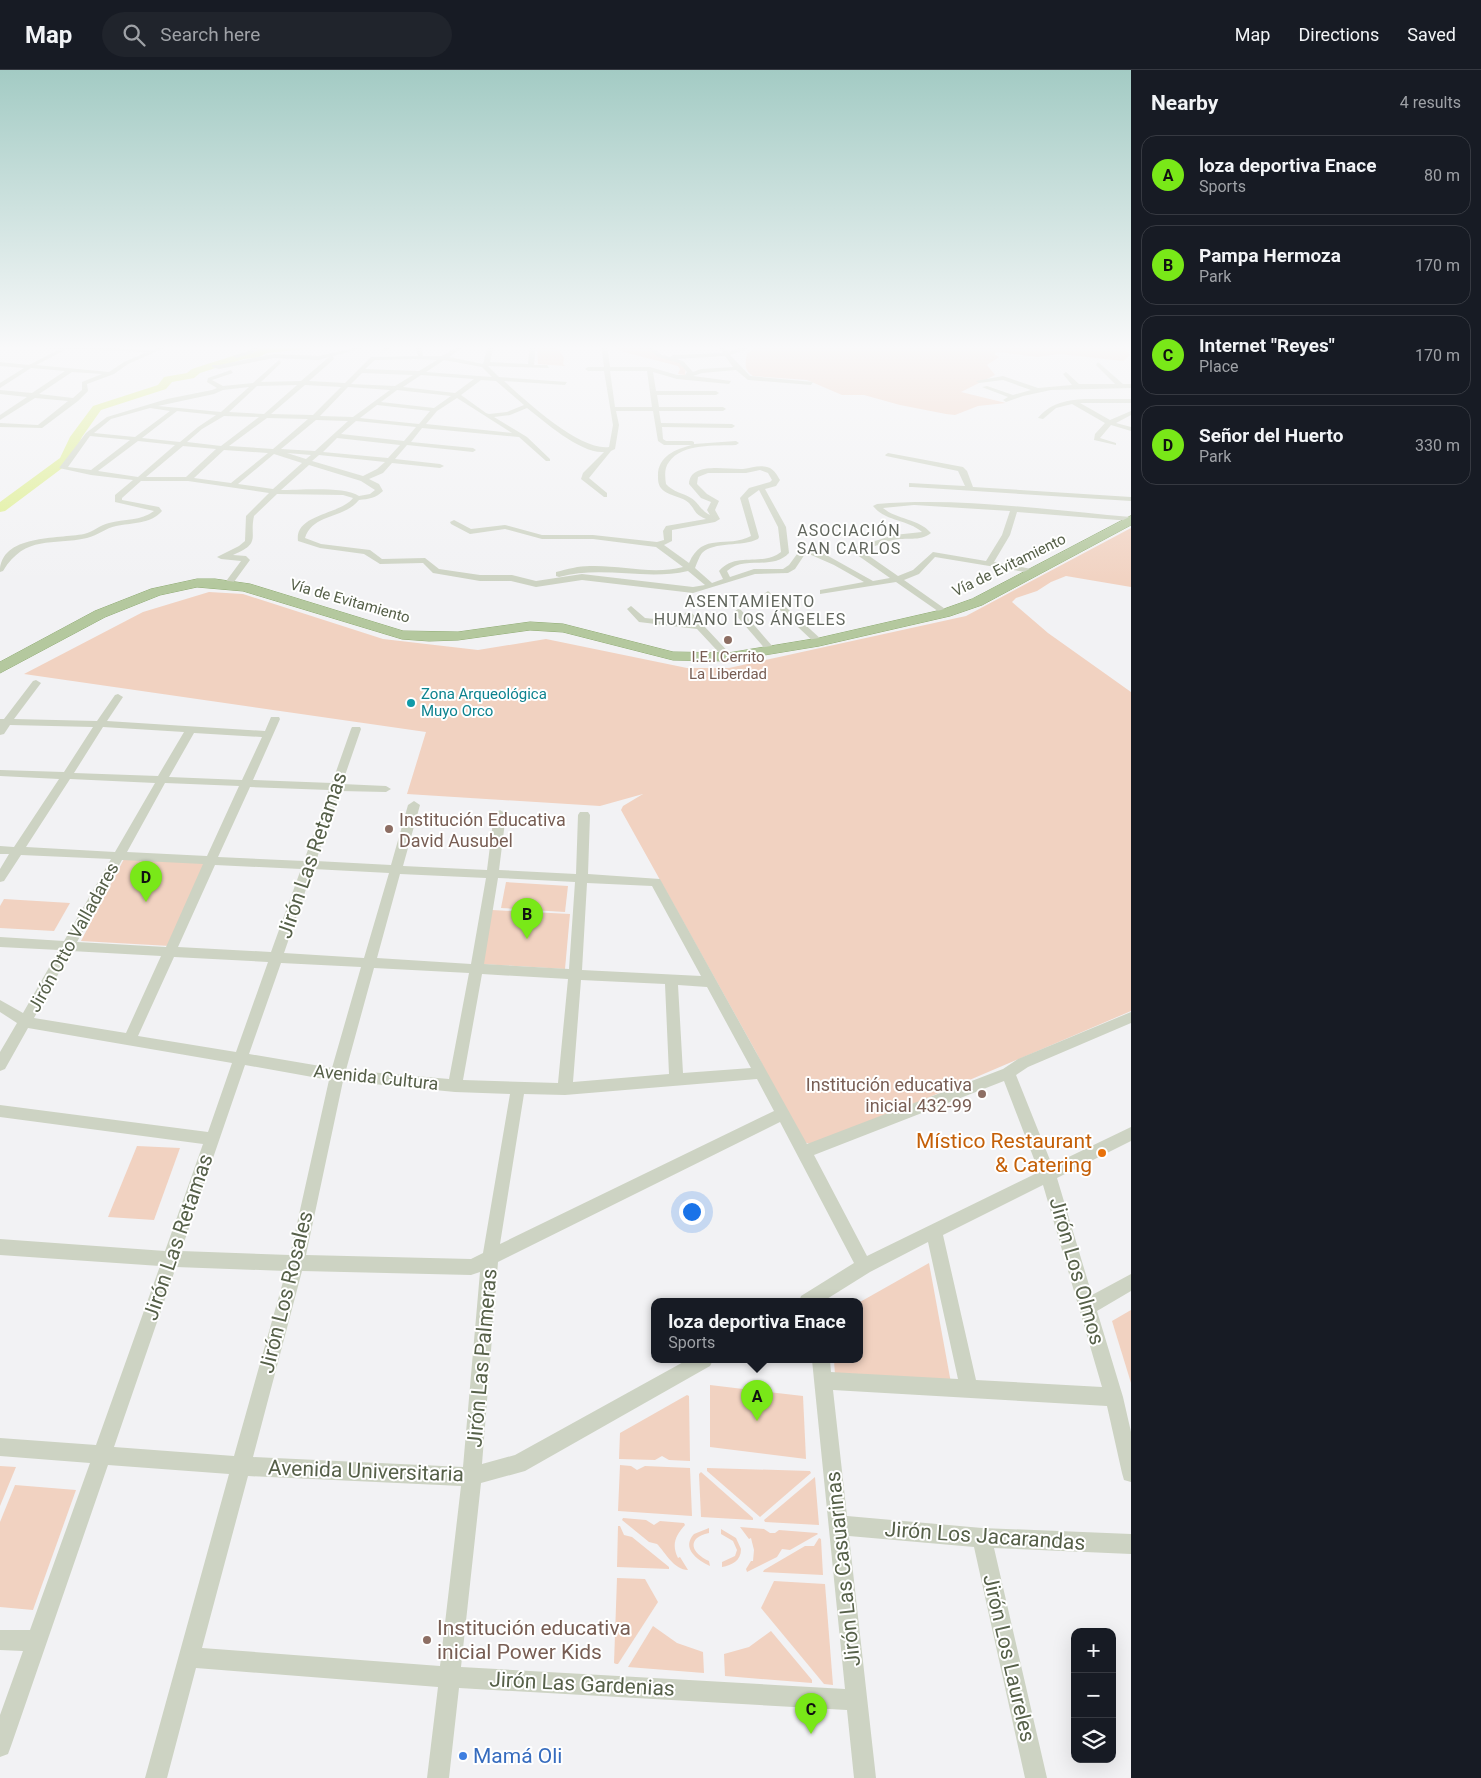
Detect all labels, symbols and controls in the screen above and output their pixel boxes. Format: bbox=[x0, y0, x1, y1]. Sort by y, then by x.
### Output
search box bbox=[102, 12, 452, 57]
text: Map bbox=[25, 21, 72, 49]
icon: search bbox=[120, 21, 148, 49]
text: Search here bbox=[160, 23, 260, 46]
text: Map bbox=[1235, 24, 1270, 45]
text: Directions bbox=[1298, 24, 1379, 45]
text: Saved bbox=[1407, 24, 1456, 45]
text: Nearby bbox=[1151, 91, 1218, 115]
text: 4 results bbox=[1400, 93, 1461, 112]
text: loza deportiva Enace bbox=[1199, 154, 1376, 177]
text: A bbox=[1163, 166, 1173, 185]
text: 80 m bbox=[1424, 166, 1460, 185]
text: Sports bbox=[1199, 177, 1246, 196]
text: Pampa Hermoza bbox=[1199, 244, 1341, 267]
text: B bbox=[1163, 256, 1173, 275]
text: 170 m bbox=[1415, 256, 1460, 275]
text: Park bbox=[1199, 267, 1231, 286]
text: Internet "Reyes" bbox=[1199, 334, 1335, 357]
text: C bbox=[1163, 346, 1173, 365]
text: 170 m bbox=[1415, 346, 1460, 365]
text: Place bbox=[1199, 357, 1239, 376]
text: Señor del Huerto bbox=[1199, 424, 1343, 447]
text: D bbox=[1163, 436, 1173, 455]
text: 330 m bbox=[1415, 436, 1460, 455]
text: Park bbox=[1199, 447, 1231, 466]
district label: ASOCIACIÓN SAN CARLOS bbox=[797, 520, 901, 558]
street label: Vía de Evitamiento bbox=[949, 530, 1069, 600]
street label: Vía de Evitamiento bbox=[288, 575, 412, 627]
district label: ASENTAMIENTO HUMANO LOS ÁNGELES bbox=[654, 592, 846, 629]
marker: I.E.I Cerrito La Liberdad bbox=[722, 634, 734, 646]
place label: I.E.I Cerrito La Liberdad bbox=[689, 648, 767, 683]
place label: Zona Arqueológica Muyo Orco bbox=[421, 685, 547, 720]
marker: Zona Arqueológica Muyo Orco bbox=[405, 697, 417, 709]
street label: Jirón Las Retamas bbox=[272, 769, 352, 941]
place label: Institución Educativa David Ausubel bbox=[399, 809, 566, 851]
marker: Institución Educativa David Ausubel bbox=[383, 823, 395, 835]
street label: Jirón Otto Valladares bbox=[23, 859, 123, 1015]
pin: D bbox=[130, 861, 162, 902]
pin: B bbox=[511, 898, 543, 939]
street label: Avenida Cultura bbox=[312, 1060, 440, 1094]
place label: Institución educativa inicial 432-99 bbox=[806, 1074, 972, 1116]
marker: Institución educativa inicial 432-99 bbox=[976, 1088, 988, 1100]
place label: Místico Restaurant & Catering bbox=[916, 1129, 1092, 1177]
marker: Místico Restaurant & Catering bbox=[1096, 1147, 1108, 1159]
street label: Jirón Las Retamas bbox=[138, 1151, 218, 1323]
street label: Jirón Los Olmos bbox=[1044, 1194, 1110, 1348]
your location bbox=[679, 1199, 705, 1225]
street label: Jirón Los Rosales bbox=[254, 1209, 318, 1375]
street label: Jirón Las Palmeras bbox=[462, 1268, 502, 1448]
popup bbox=[651, 1298, 863, 1363]
text: loza deportiva Enace bbox=[668, 1310, 846, 1333]
text: Sports bbox=[668, 1333, 715, 1352]
pin: A bbox=[741, 1380, 773, 1421]
street label: Avenida Universitaria bbox=[268, 1456, 464, 1486]
street label: Jirón Las Casuarinas bbox=[821, 1470, 865, 1668]
street label: Jirón Los Jacarandas bbox=[884, 1517, 1086, 1555]
street label: Jirón Los Laureles bbox=[978, 1572, 1040, 1744]
place label: Institución educativa inicial Power Kids bbox=[437, 1616, 631, 1664]
map controls bbox=[1071, 1628, 1116, 1763]
button: + bbox=[1071, 1628, 1116, 1673]
marker: Institución educativa inicial Power Kids bbox=[421, 1634, 433, 1646]
street label: Jirón Las Gardenias bbox=[489, 1667, 675, 1701]
button: − bbox=[1071, 1673, 1116, 1718]
pin: C bbox=[795, 1693, 827, 1734]
button: layers bbox=[1071, 1718, 1116, 1763]
place label: Mamá Oli bbox=[473, 1744, 562, 1768]
marker: Mamá Oli bbox=[457, 1750, 469, 1762]

